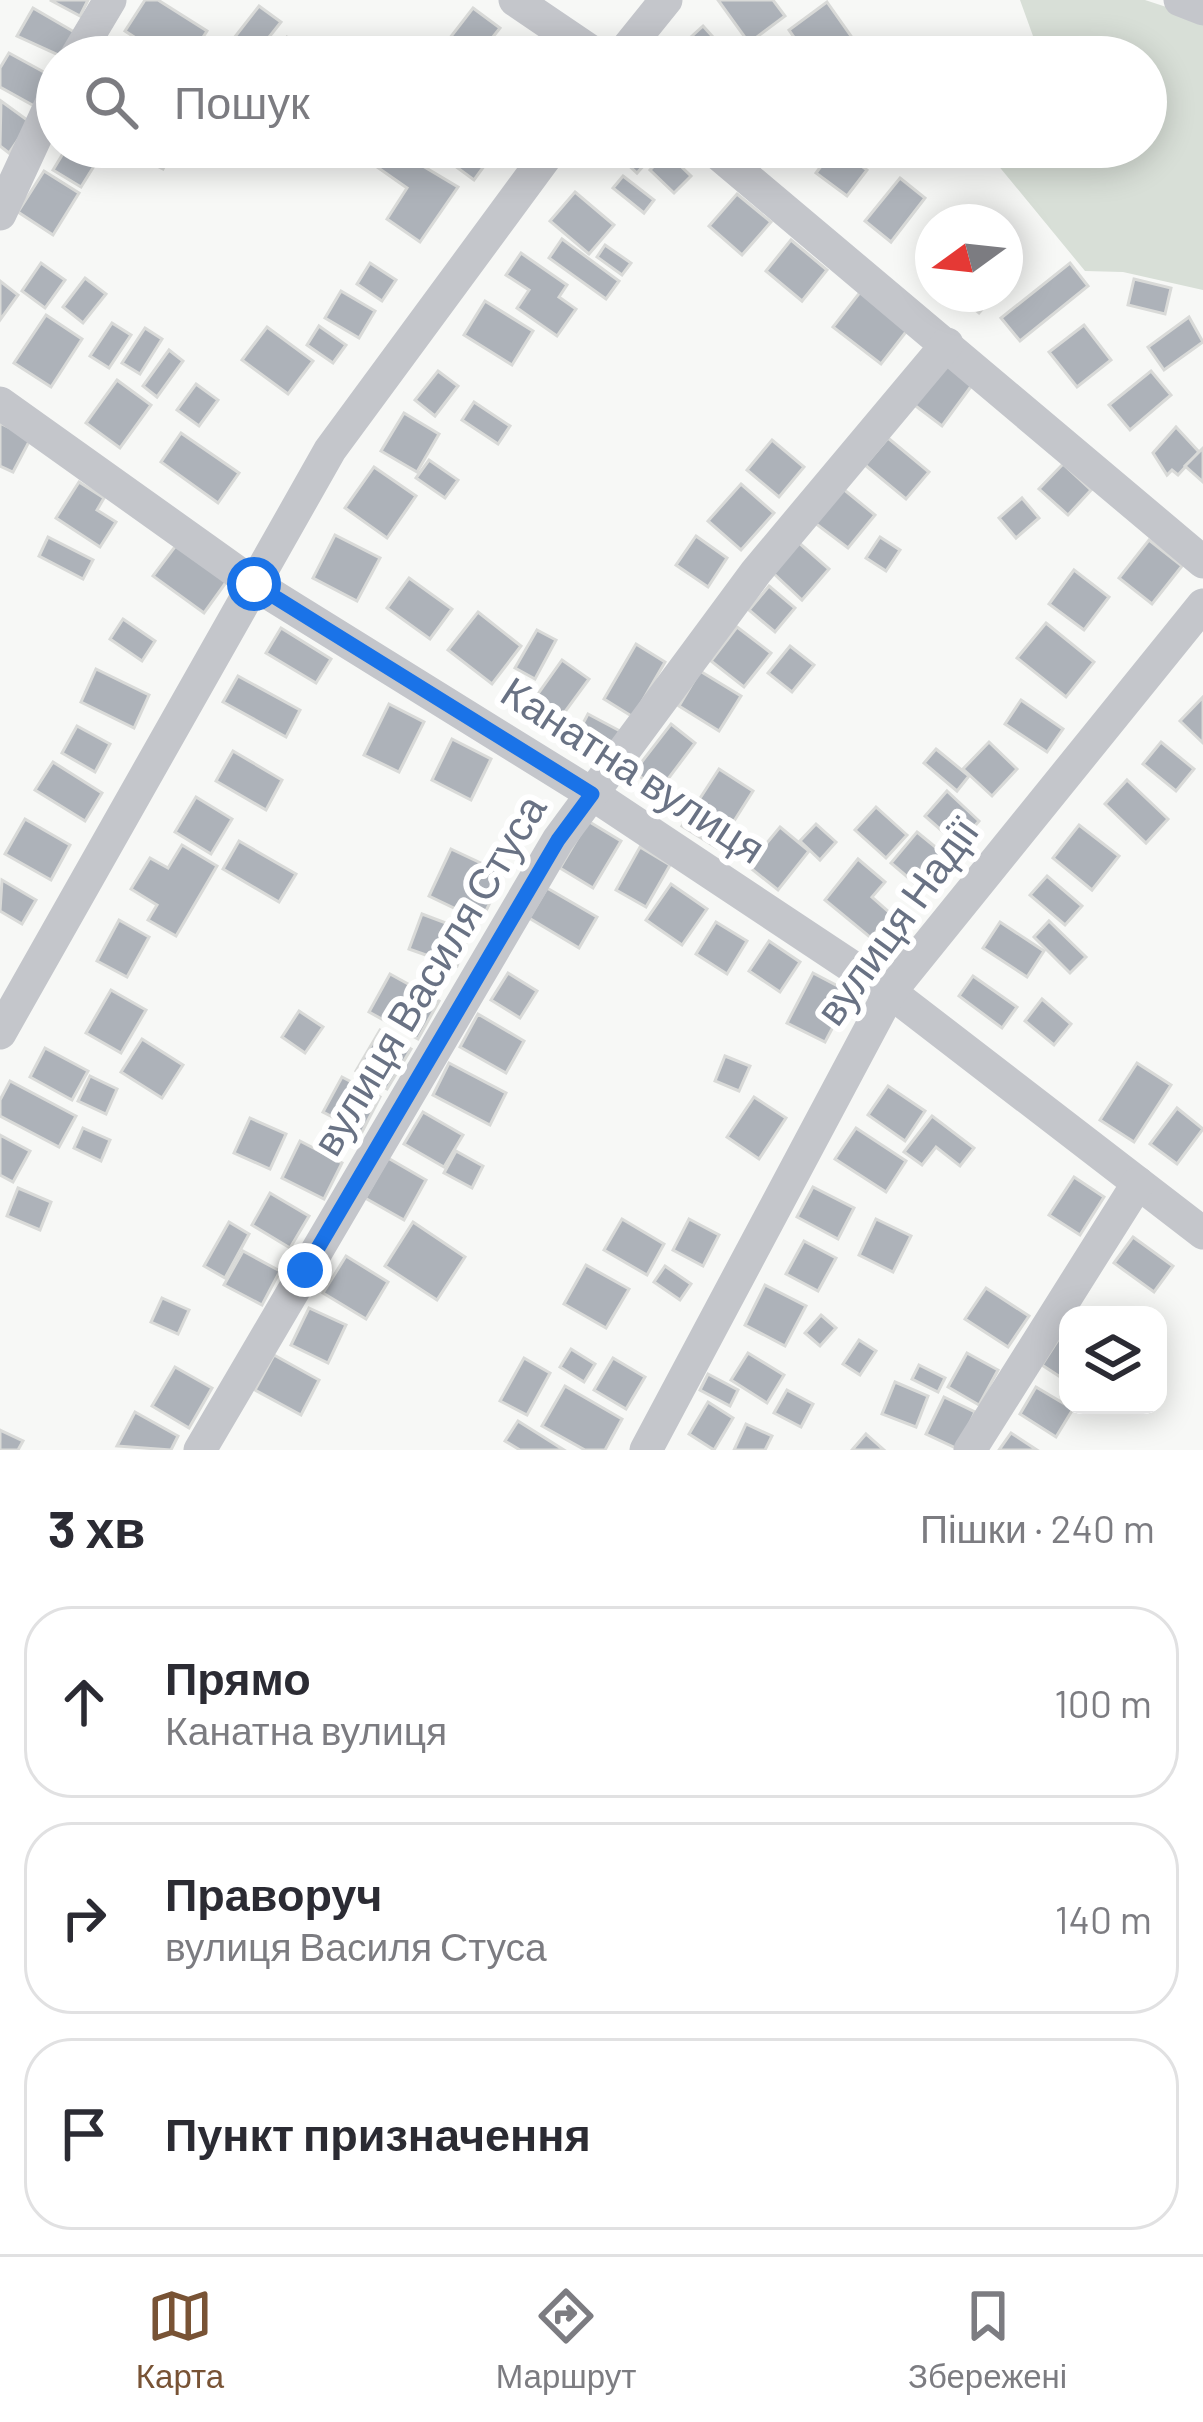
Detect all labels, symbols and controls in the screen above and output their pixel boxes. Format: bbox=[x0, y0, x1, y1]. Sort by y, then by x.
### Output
search box bbox=[36, 36, 1167, 168]
icon: search bbox=[78, 69, 144, 135]
text: Пошук bbox=[174, 74, 310, 128]
north arrow bbox=[915, 204, 1023, 312]
route start bbox=[227, 557, 281, 611]
street label: Канатна вулиця bbox=[492, 665, 775, 873]
street label: вулиця Василя Стуса bbox=[300, 784, 556, 1164]
street label: вулиця Надії bbox=[803, 806, 988, 1034]
route end bbox=[278, 1243, 332, 1297]
map controls bbox=[1059, 1306, 1167, 1414]
button: layers bbox=[1059, 1306, 1167, 1414]
text: 3 хв bbox=[48, 1497, 145, 1558]
text: Пішки · 240 m bbox=[920, 1504, 1155, 1551]
text: Прямо bbox=[165, 1650, 311, 1704]
icon: ahead bbox=[51, 1669, 117, 1735]
text: 100 m bbox=[1054, 1679, 1152, 1726]
text: Канатна вулиця bbox=[165, 1706, 447, 1753]
text: Праворуч bbox=[165, 1866, 382, 1920]
icon: right bbox=[51, 1885, 117, 1951]
text: 140 m bbox=[1055, 1895, 1152, 1942]
text: вулиця Василя Стуса bbox=[165, 1922, 547, 1969]
icon: arrive bbox=[51, 2101, 117, 2167]
text: Пункт призначення bbox=[165, 2106, 591, 2160]
tab: Карта bbox=[136, 2283, 224, 2396]
tab: Маршрут bbox=[496, 2283, 636, 2396]
tab: Збережені bbox=[908, 2283, 1067, 2396]

